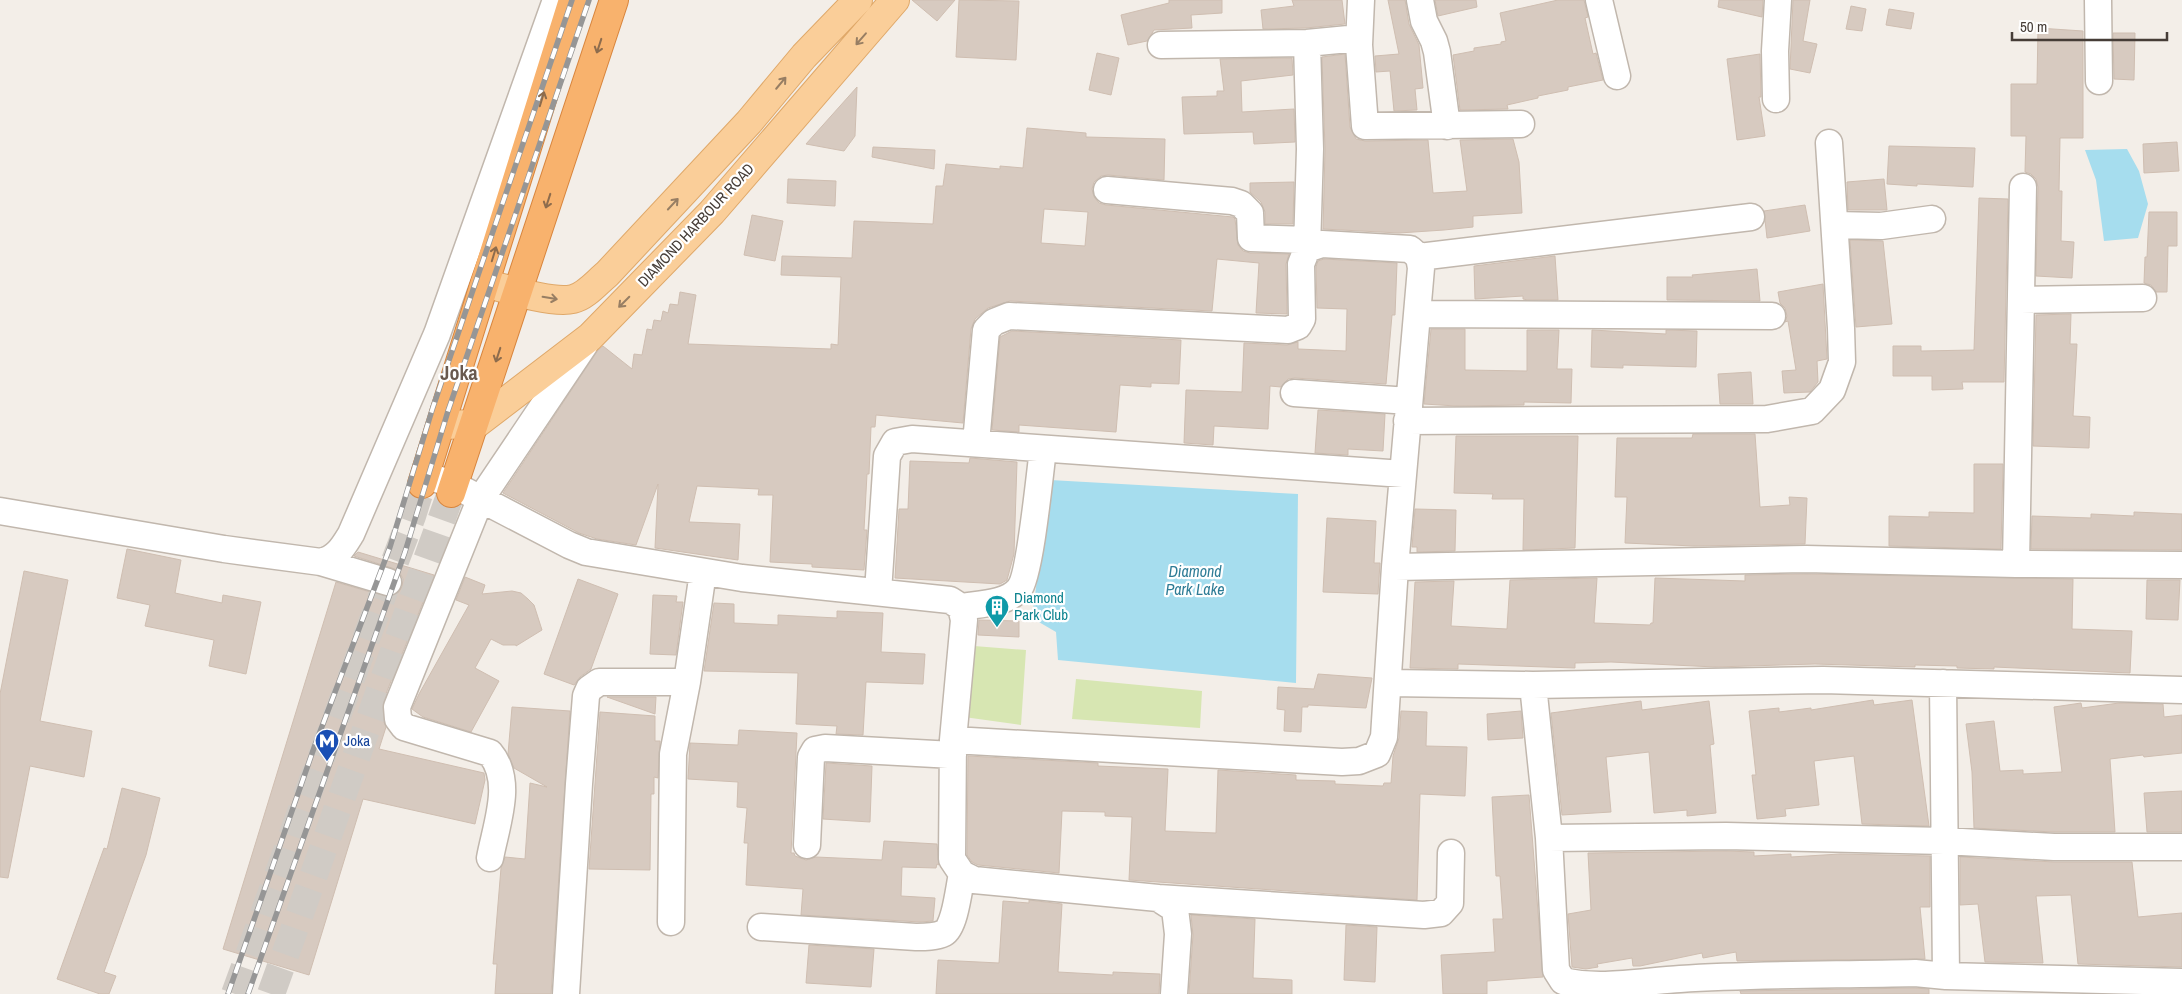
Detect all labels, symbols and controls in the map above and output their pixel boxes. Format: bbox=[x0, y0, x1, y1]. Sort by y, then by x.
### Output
scale bar bbox=[2012, 10, 2167, 42]
text: 50 m bbox=[2020, 16, 2047, 37]
one-way arrow bbox=[856, 32, 867, 45]
one-way arrow bbox=[594, 38, 603, 54]
one-way arrow bbox=[776, 77, 787, 90]
one-way arrow bbox=[538, 91, 547, 107]
street label: DIAMOND HARBOUR ROAD bbox=[633, 158, 759, 291]
one-way arrow bbox=[543, 192, 552, 208]
one-way arrow bbox=[667, 197, 679, 210]
one-way arrow bbox=[490, 246, 500, 262]
one-way arrow bbox=[541, 293, 557, 303]
one-way arrow bbox=[618, 296, 630, 308]
one-way arrow bbox=[492, 347, 502, 363]
district label: Joka bbox=[440, 359, 478, 386]
water label: Diamond Park Lake bbox=[1165, 560, 1225, 600]
place label: Diamond Park Club bbox=[1014, 587, 1068, 625]
building icon: Diamond Park Club bbox=[984, 594, 1010, 628]
metro station icon: Joka bbox=[314, 728, 340, 762]
place label: Joka bbox=[344, 730, 370, 751]

